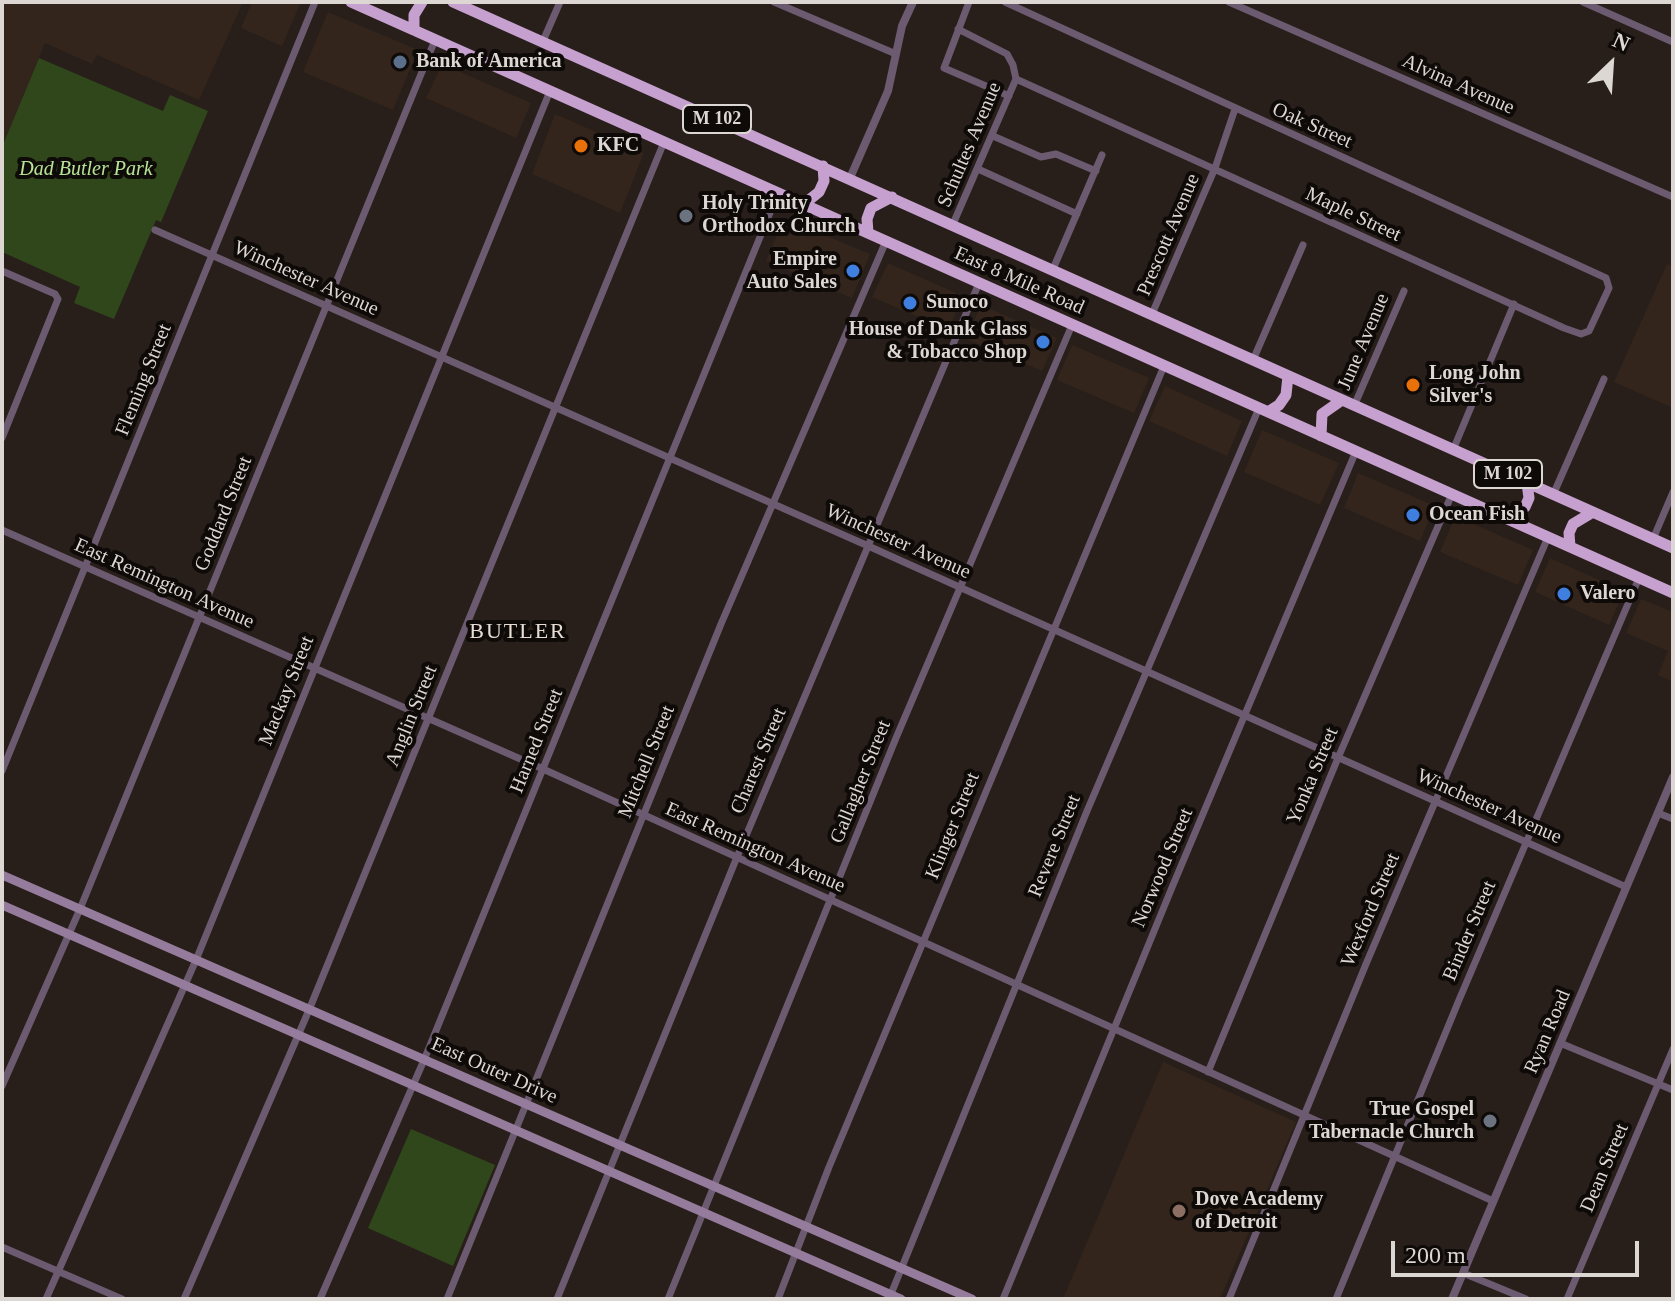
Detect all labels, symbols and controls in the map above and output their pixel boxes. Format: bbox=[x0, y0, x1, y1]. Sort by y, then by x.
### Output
north arrow bbox=[1571, 24, 1651, 104]
text: N bbox=[1609, 27, 1634, 56]
place label: Bank of America bbox=[416, 50, 562, 74]
street label: Alvina Avenue bbox=[1398, 50, 1518, 120]
marker: Bank of America bbox=[391, 53, 409, 71]
street label: Schultes Avenue bbox=[933, 79, 1007, 211]
street label: Oak Street bbox=[1268, 98, 1356, 154]
road number: M 102 bbox=[683, 105, 751, 133]
place label: KFC bbox=[597, 134, 639, 158]
marker: KFC bbox=[572, 137, 590, 155]
park label: Dad Butler Park bbox=[19, 158, 153, 182]
street label: Prescott Avenue bbox=[1133, 170, 1205, 300]
street label: Maple Street bbox=[1301, 182, 1405, 248]
place label: Holy Trinity Orthodox Church bbox=[702, 192, 856, 239]
marker: Holy Trinity Orthodox Church bbox=[677, 207, 695, 225]
street label: Winchester Avenue bbox=[230, 236, 382, 322]
street label: East 8 Mile Road bbox=[950, 242, 1088, 320]
place label: Empire Auto Sales bbox=[746, 248, 837, 295]
marker: Empire Auto Sales bbox=[844, 262, 862, 280]
street label: June Avenue bbox=[1333, 290, 1395, 394]
place label: Sunoco bbox=[926, 291, 988, 315]
marker: Sunoco bbox=[901, 294, 919, 312]
place label: House of Dank Glass & Tobacco Shop bbox=[849, 318, 1027, 365]
street label: Fleming Street bbox=[111, 321, 177, 439]
marker: House of Dank Glass & Tobacco Shop bbox=[1034, 333, 1052, 351]
place label: Long John Silver's bbox=[1429, 362, 1521, 409]
marker: Long John Silver's bbox=[1404, 376, 1422, 394]
street label: Goddard Street bbox=[190, 453, 258, 575]
road number: M 102 bbox=[1474, 460, 1542, 488]
street label: Winchester Avenue bbox=[822, 499, 974, 585]
place label: Ocean Fish bbox=[1429, 503, 1525, 527]
marker: Ocean Fish bbox=[1404, 506, 1422, 524]
street label: East Remington Avenue bbox=[70, 534, 258, 634]
place label: Valero bbox=[1580, 582, 1636, 606]
marker: Valero bbox=[1555, 585, 1573, 603]
district label: BUTLER bbox=[469, 619, 567, 645]
street label: Mackay Street bbox=[254, 633, 320, 749]
street label: Anglin Street bbox=[381, 662, 443, 770]
street label: Harned Street bbox=[505, 685, 569, 797]
street label: Mitchell Street bbox=[614, 702, 680, 822]
street label: Charest Street bbox=[726, 704, 792, 818]
street label: Gallagher Street bbox=[825, 717, 897, 847]
street label: Yonka Street bbox=[1282, 724, 1344, 828]
street label: Winchester Avenue bbox=[1413, 764, 1565, 850]
street label: Klinger Street bbox=[921, 769, 985, 883]
street label: Revere Street bbox=[1024, 791, 1086, 901]
street label: East Remington Avenue bbox=[661, 798, 849, 898]
street label: Norwood Street bbox=[1127, 805, 1199, 931]
street label: Wexford Street bbox=[1336, 850, 1406, 970]
street label: Binder Street bbox=[1438, 877, 1502, 985]
street label: Ryan Road bbox=[1520, 987, 1576, 1077]
street label: East Outer Drive bbox=[427, 1032, 561, 1110]
place label: True Gospel Tabernacle Church bbox=[1309, 1098, 1474, 1145]
marker: True Gospel Tabernacle Church bbox=[1481, 1112, 1499, 1130]
street label: Dean Street bbox=[1576, 1120, 1634, 1216]
place label: Dove Academy of Detroit bbox=[1195, 1188, 1323, 1235]
marker: Dove Academy of Detroit bbox=[1170, 1202, 1188, 1220]
scale bar bbox=[1395, 1225, 1643, 1275]
text: 200 m bbox=[1405, 1242, 1466, 1268]

